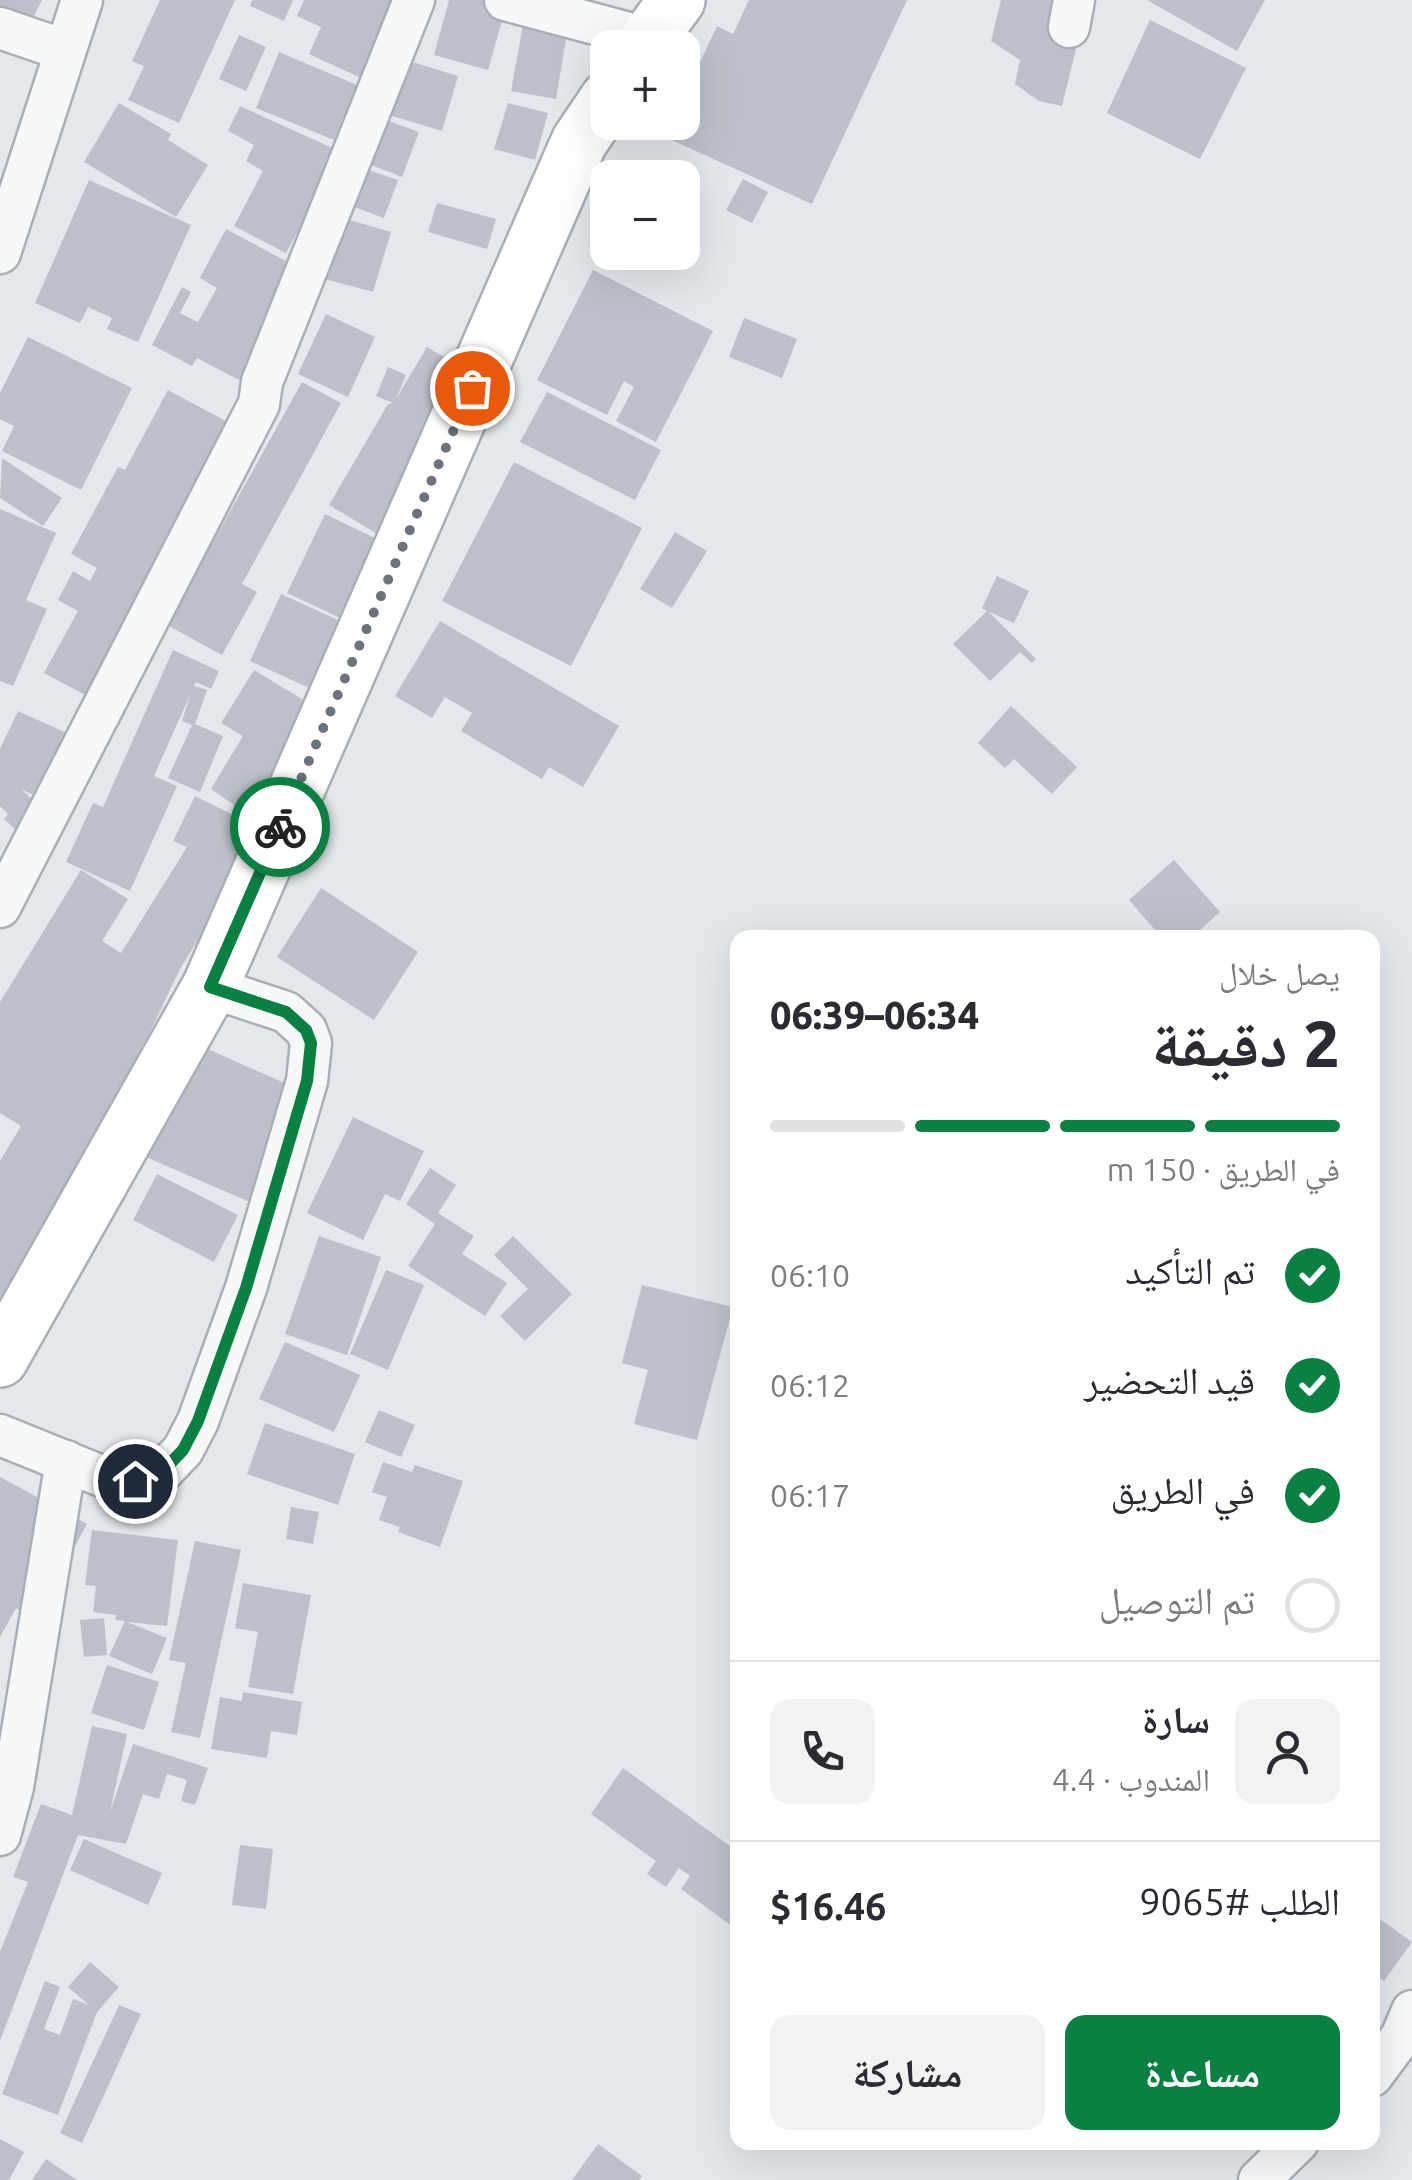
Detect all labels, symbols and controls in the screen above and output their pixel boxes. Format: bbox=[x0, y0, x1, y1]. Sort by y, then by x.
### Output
map controls bbox=[590, 30, 700, 270]
button: + bbox=[590, 30, 700, 140]
button: − bbox=[590, 160, 700, 270]
pin bbox=[430, 346, 515, 431]
icon: bag bbox=[445, 361, 500, 416]
courier bbox=[230, 777, 330, 877]
icon: bike bbox=[253, 800, 308, 855]
text: يصل خلال bbox=[1219, 955, 1340, 991]
text: 06:34–06:39 bbox=[770, 994, 979, 1036]
text: 2 دقيقة bbox=[1151, 1006, 1340, 1079]
text: في الطريق · 150 m bbox=[1107, 1151, 1340, 1187]
icon: check bbox=[1285, 1248, 1340, 1303]
text: تم التأكيد bbox=[1125, 1249, 1255, 1291]
text: 06:10 bbox=[770, 1257, 850, 1293]
icon: check bbox=[1285, 1358, 1340, 1413]
text: قيد التحضير bbox=[1084, 1359, 1255, 1401]
text: 06:12 bbox=[770, 1367, 850, 1403]
pin bbox=[93, 1439, 178, 1524]
icon: home bbox=[108, 1454, 163, 1509]
icon: check bbox=[1285, 1468, 1340, 1523]
text: في الطريق bbox=[1110, 1469, 1255, 1511]
text: 06:17 bbox=[770, 1477, 850, 1513]
text: تم التوصيل bbox=[1099, 1579, 1255, 1621]
text: سارة bbox=[1142, 1698, 1210, 1740]
button: phone bbox=[770, 1699, 875, 1804]
button: person bbox=[1235, 1699, 1340, 1804]
text: المندوب · 4.4 bbox=[1052, 1761, 1210, 1797]
text: الطلب #9065 bbox=[1139, 1880, 1340, 1922]
text: $16.46 bbox=[770, 1885, 887, 1927]
button: مشاركة bbox=[770, 2015, 1045, 2130]
button: مساعدة bbox=[1065, 2015, 1340, 2130]

